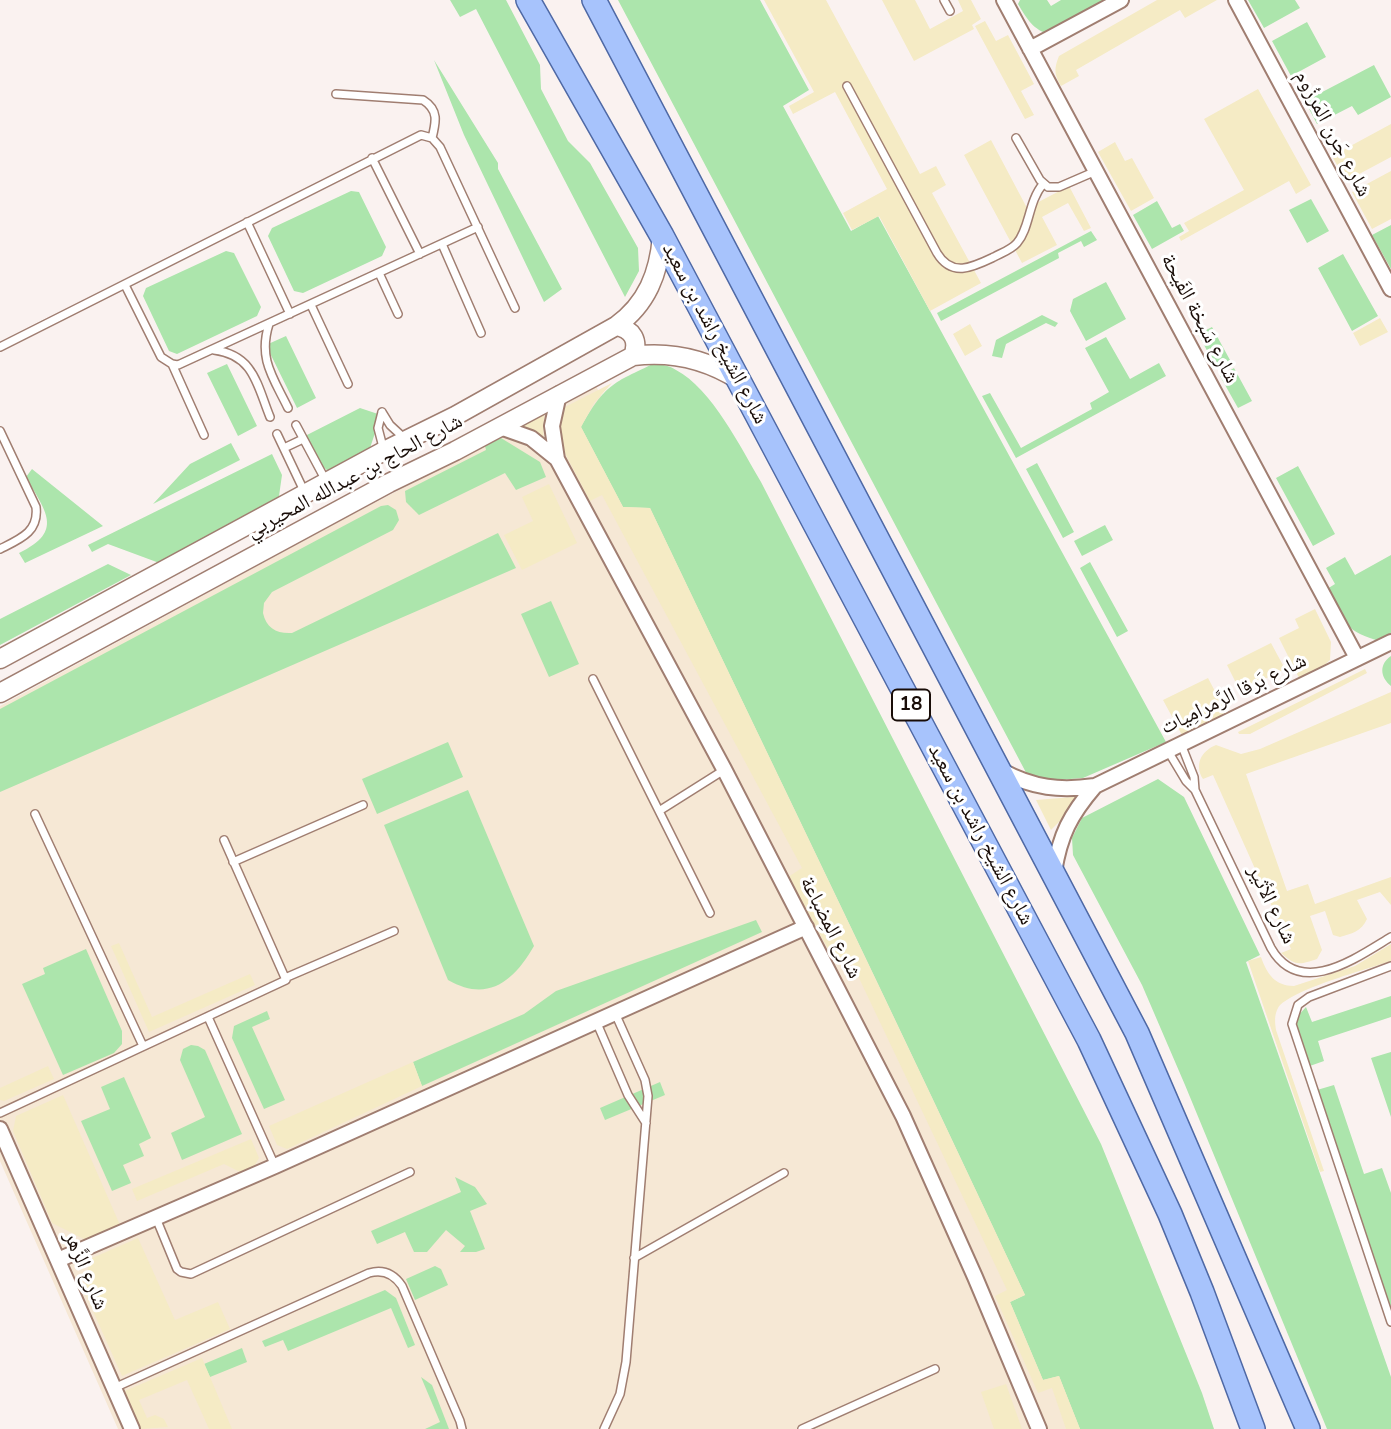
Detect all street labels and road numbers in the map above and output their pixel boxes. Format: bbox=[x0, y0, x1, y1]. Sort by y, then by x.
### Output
street label: شارع جَرن المَرزُوم bbox=[1288, 66, 1376, 202]
street label: شارع الشيخ راشد بن سعيد bbox=[656, 239, 772, 429]
street label: شارع سَبخة الفَيحة bbox=[1154, 250, 1244, 388]
street label: شارع الحاج بن عبدالله المحيربي bbox=[243, 409, 467, 545]
street label: شارع بَرقا الرَّمرامِيات bbox=[1157, 649, 1311, 741]
road number: 18 bbox=[892, 690, 930, 720]
street label: شارع الشيخ راشد بن سعيد bbox=[922, 740, 1038, 930]
street label: شارع الأثير bbox=[1241, 862, 1301, 948]
street label: شارع المِضباعة bbox=[794, 873, 866, 983]
street label: شارع الزَّهر bbox=[57, 1228, 113, 1314]

